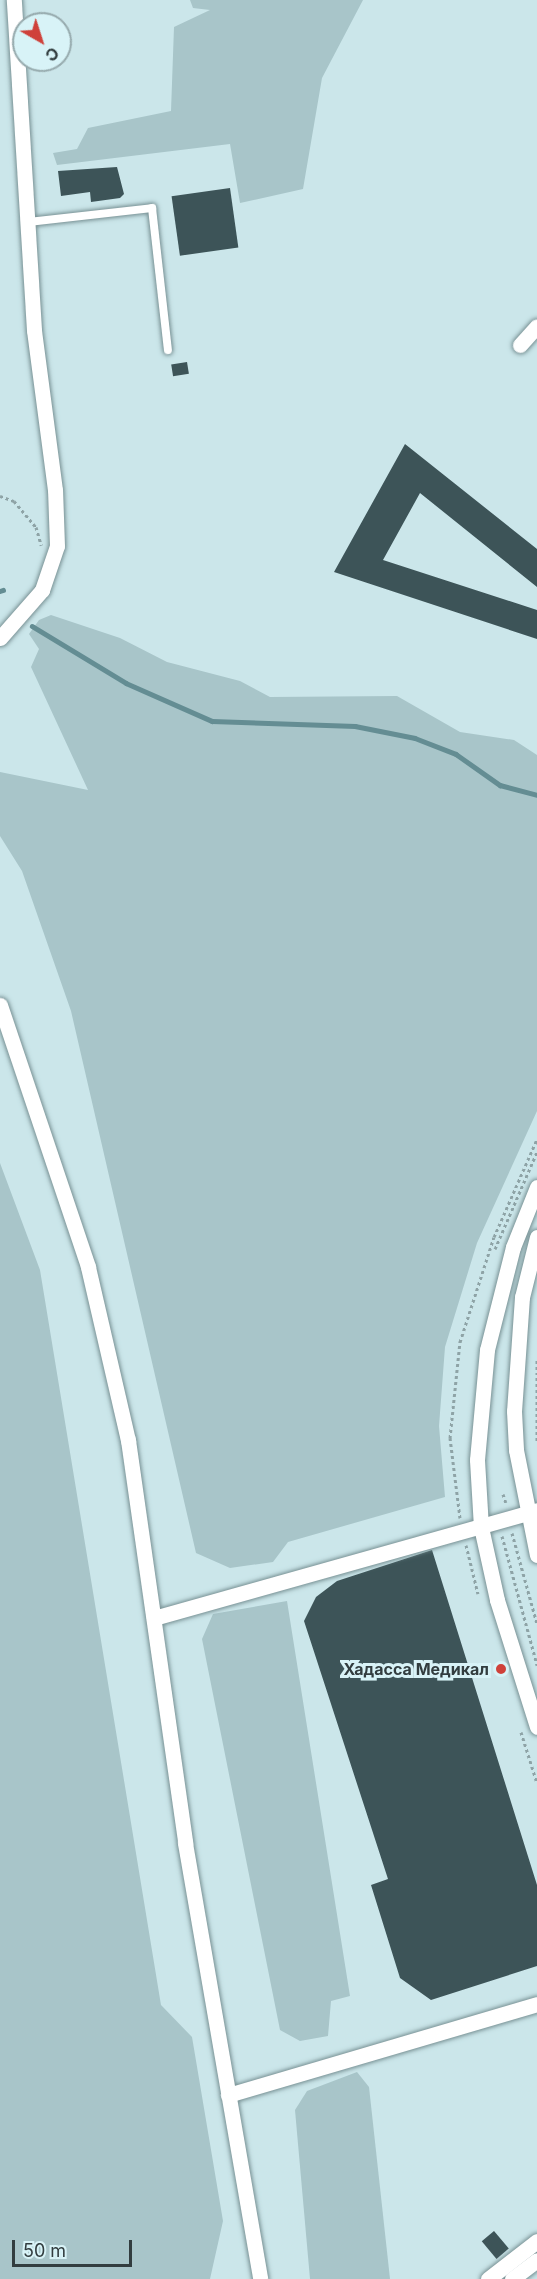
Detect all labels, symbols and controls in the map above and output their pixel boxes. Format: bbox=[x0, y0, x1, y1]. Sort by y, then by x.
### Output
north arrow bbox=[12, 12, 72, 72]
text: С bbox=[41, 43, 63, 66]
place label: Хадасса Медикал bbox=[343, 1659, 489, 1679]
marker: Хадасса Медикал bbox=[494, 1662, 508, 1676]
scale bar bbox=[15, 2228, 135, 2266]
text: 50 m bbox=[23, 2240, 66, 2261]

